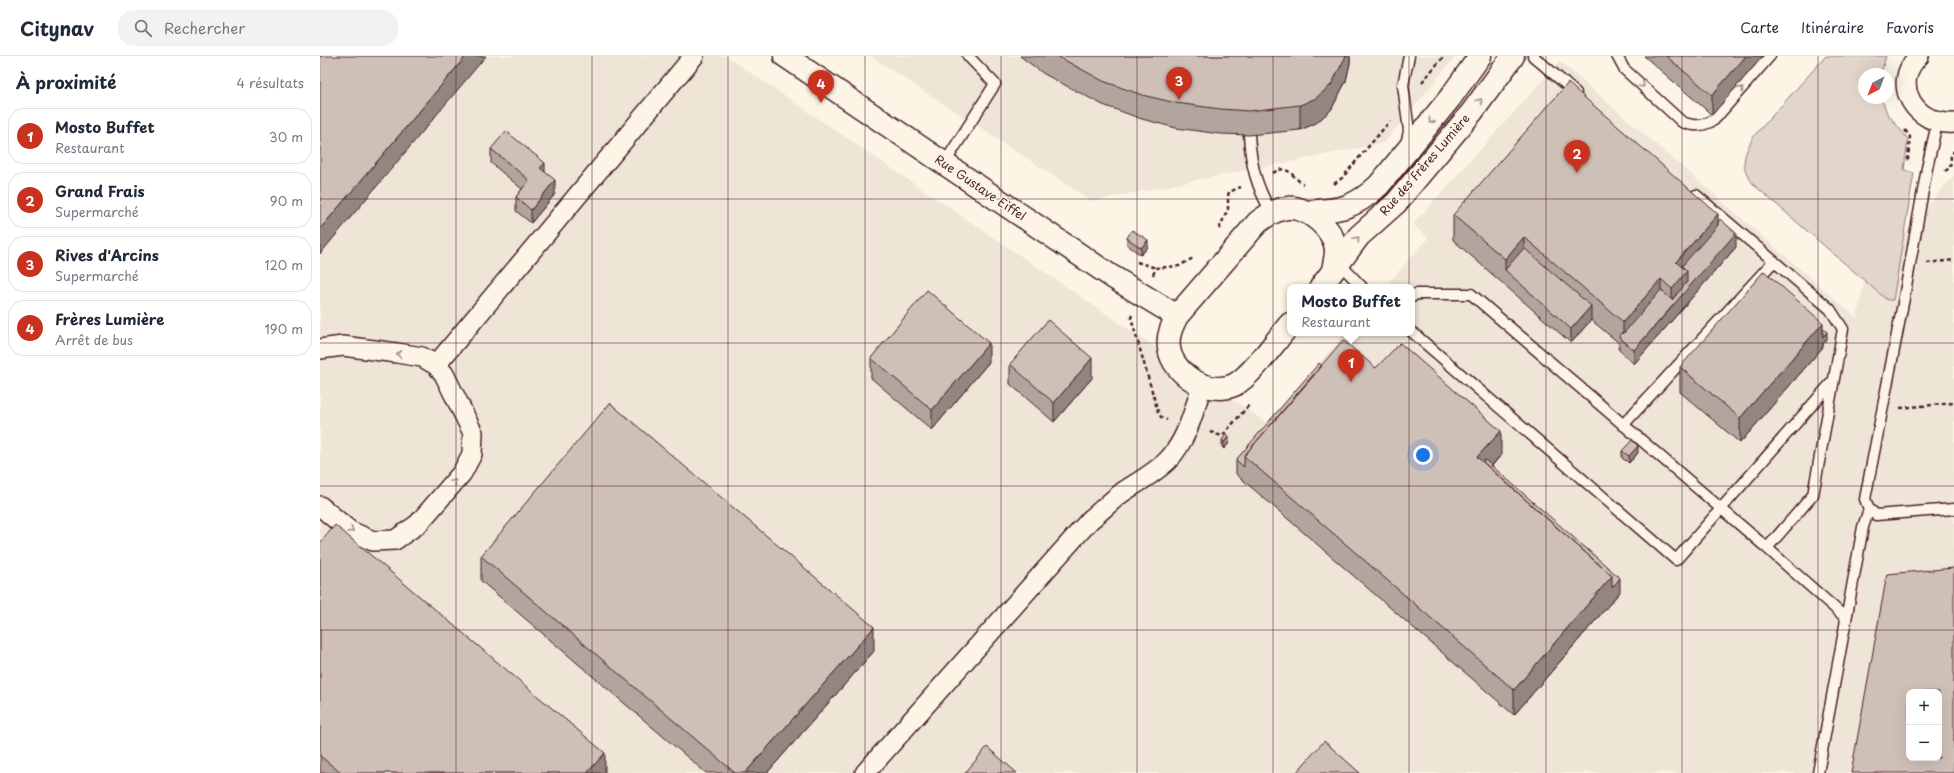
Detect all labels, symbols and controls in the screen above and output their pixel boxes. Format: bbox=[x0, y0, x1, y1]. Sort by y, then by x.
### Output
search box bbox=[118, 10, 398, 46]
text: Citynav bbox=[20, 14, 94, 42]
text: Rechercher bbox=[164, 16, 245, 39]
icon: search bbox=[132, 17, 154, 39]
text: Carte bbox=[1740, 17, 1779, 38]
text: Itinéraire bbox=[1801, 17, 1864, 38]
text: Favoris bbox=[1886, 17, 1934, 38]
pin: 3 bbox=[1166, 67, 1192, 100]
north arrow bbox=[1858, 68, 1894, 104]
text: À proximité bbox=[16, 69, 116, 95]
pin: 4 bbox=[808, 70, 834, 103]
text: 4 résultats bbox=[237, 73, 304, 92]
one-way arrow bbox=[1637, 80, 1644, 87]
one-way arrow bbox=[1736, 86, 1744, 94]
one-way arrow bbox=[1475, 98, 1482, 105]
street label: Rue des Frères Lumière bbox=[1375, 109, 1474, 219]
text: Mosto Buffet bbox=[55, 115, 155, 138]
one-way arrow bbox=[1429, 116, 1436, 123]
text: 1 bbox=[27, 127, 33, 146]
text: 30 m bbox=[269, 127, 303, 146]
text: Restaurant bbox=[55, 138, 125, 157]
pin: 2 bbox=[1564, 140, 1590, 173]
street label: Rue Gustave Eiffel bbox=[931, 150, 1030, 224]
text: Grand Frais bbox=[55, 179, 145, 202]
text: 2 bbox=[25, 191, 35, 210]
text: 90 m bbox=[270, 191, 303, 210]
text: Supermarché bbox=[55, 202, 139, 221]
one-way arrow bbox=[1352, 237, 1359, 244]
text: Rives d'Arcins bbox=[55, 243, 159, 266]
text: 3 bbox=[26, 255, 34, 274]
text: 120 m bbox=[264, 255, 303, 274]
text: Supermarché bbox=[55, 266, 139, 285]
popup bbox=[1287, 284, 1415, 336]
text: Mosto Buffet bbox=[1301, 289, 1401, 312]
text: Frères Lumière bbox=[55, 307, 164, 330]
text: Restaurant bbox=[1301, 312, 1371, 331]
text: 4 bbox=[26, 319, 34, 338]
text: 190 m bbox=[264, 319, 303, 338]
text: Arrêt de bus bbox=[55, 330, 133, 349]
pin: 1 bbox=[1338, 349, 1364, 382]
one-way arrow bbox=[396, 350, 402, 358]
your location bbox=[1413, 445, 1433, 465]
one-way arrow bbox=[449, 480, 456, 487]
one-way arrow bbox=[346, 525, 353, 532]
map controls bbox=[1906, 689, 1942, 761]
button: + bbox=[1906, 689, 1942, 725]
button: − bbox=[1906, 725, 1942, 761]

